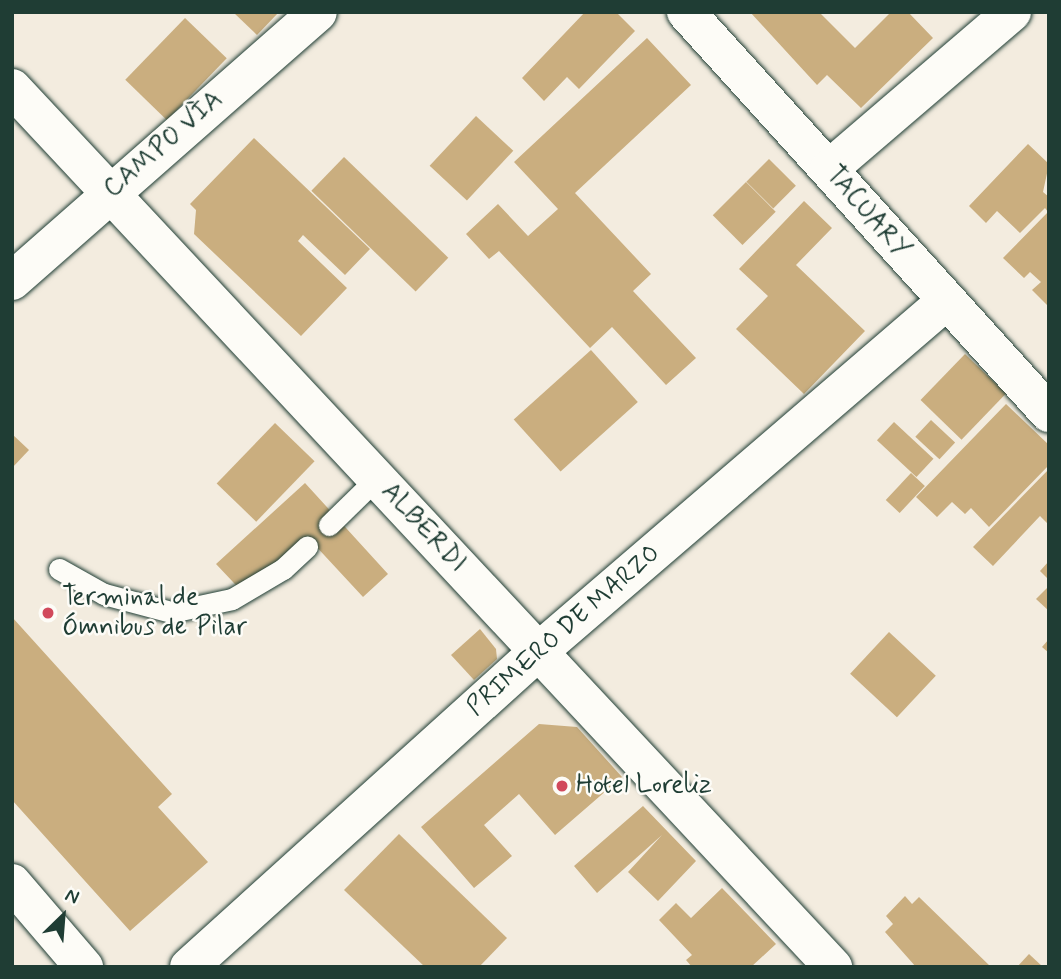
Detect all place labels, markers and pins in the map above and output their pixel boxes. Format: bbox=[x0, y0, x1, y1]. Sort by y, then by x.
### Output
place label: Terminal de Ómnibus de Pilar bbox=[62, 582, 245, 644]
marker: Terminal de Ómnibus de Pilar bbox=[40, 605, 56, 621]
place label: Hotel Loreliz bbox=[576, 770, 714, 802]
marker: Hotel Loreliz bbox=[554, 778, 570, 794]

